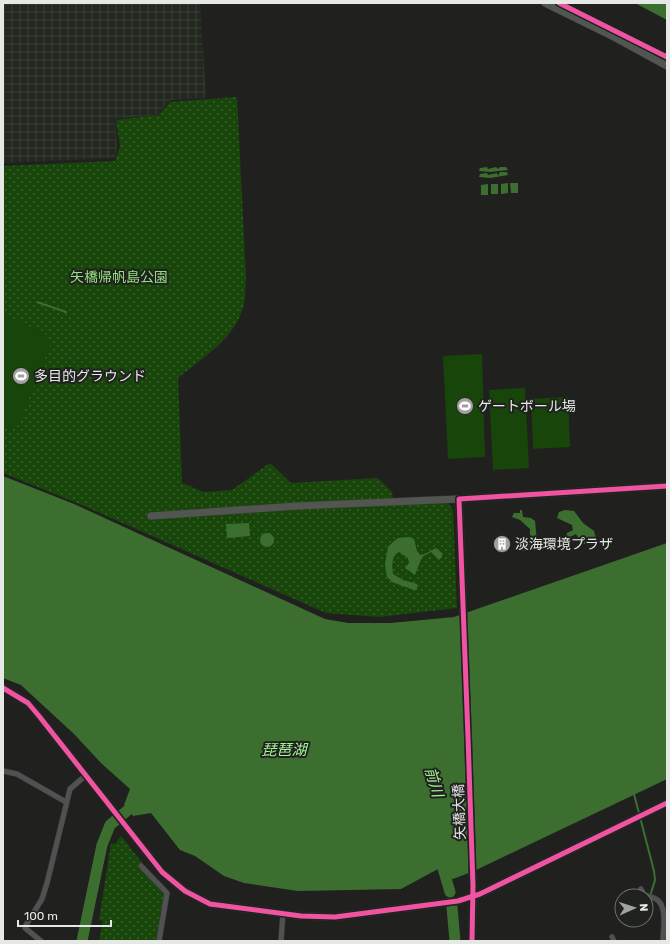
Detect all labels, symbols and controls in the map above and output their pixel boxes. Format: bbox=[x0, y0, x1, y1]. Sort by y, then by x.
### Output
park label: 矢橋帰帆島公園 bbox=[70, 269, 168, 286]
sports icon: 多目的グラウンド bbox=[11, 366, 31, 386]
place label: 多目的グラウンド bbox=[34, 368, 146, 385]
sports icon: ゲートボール場 bbox=[455, 396, 475, 416]
place label: ゲートボール場 bbox=[478, 398, 576, 415]
building icon: 淡海環境プラザ bbox=[492, 534, 512, 554]
place label: 淡海環境プラザ bbox=[515, 536, 613, 553]
water label: 琵琶湖 bbox=[261, 741, 308, 759]
water label: 前川 bbox=[421, 765, 447, 801]
street label: 矢橋大橋 bbox=[450, 784, 469, 840]
north arrow bbox=[614, 888, 654, 928]
scale bar bbox=[18, 902, 111, 928]
text: N bbox=[637, 903, 650, 912]
text: 100 m bbox=[24, 909, 58, 923]

